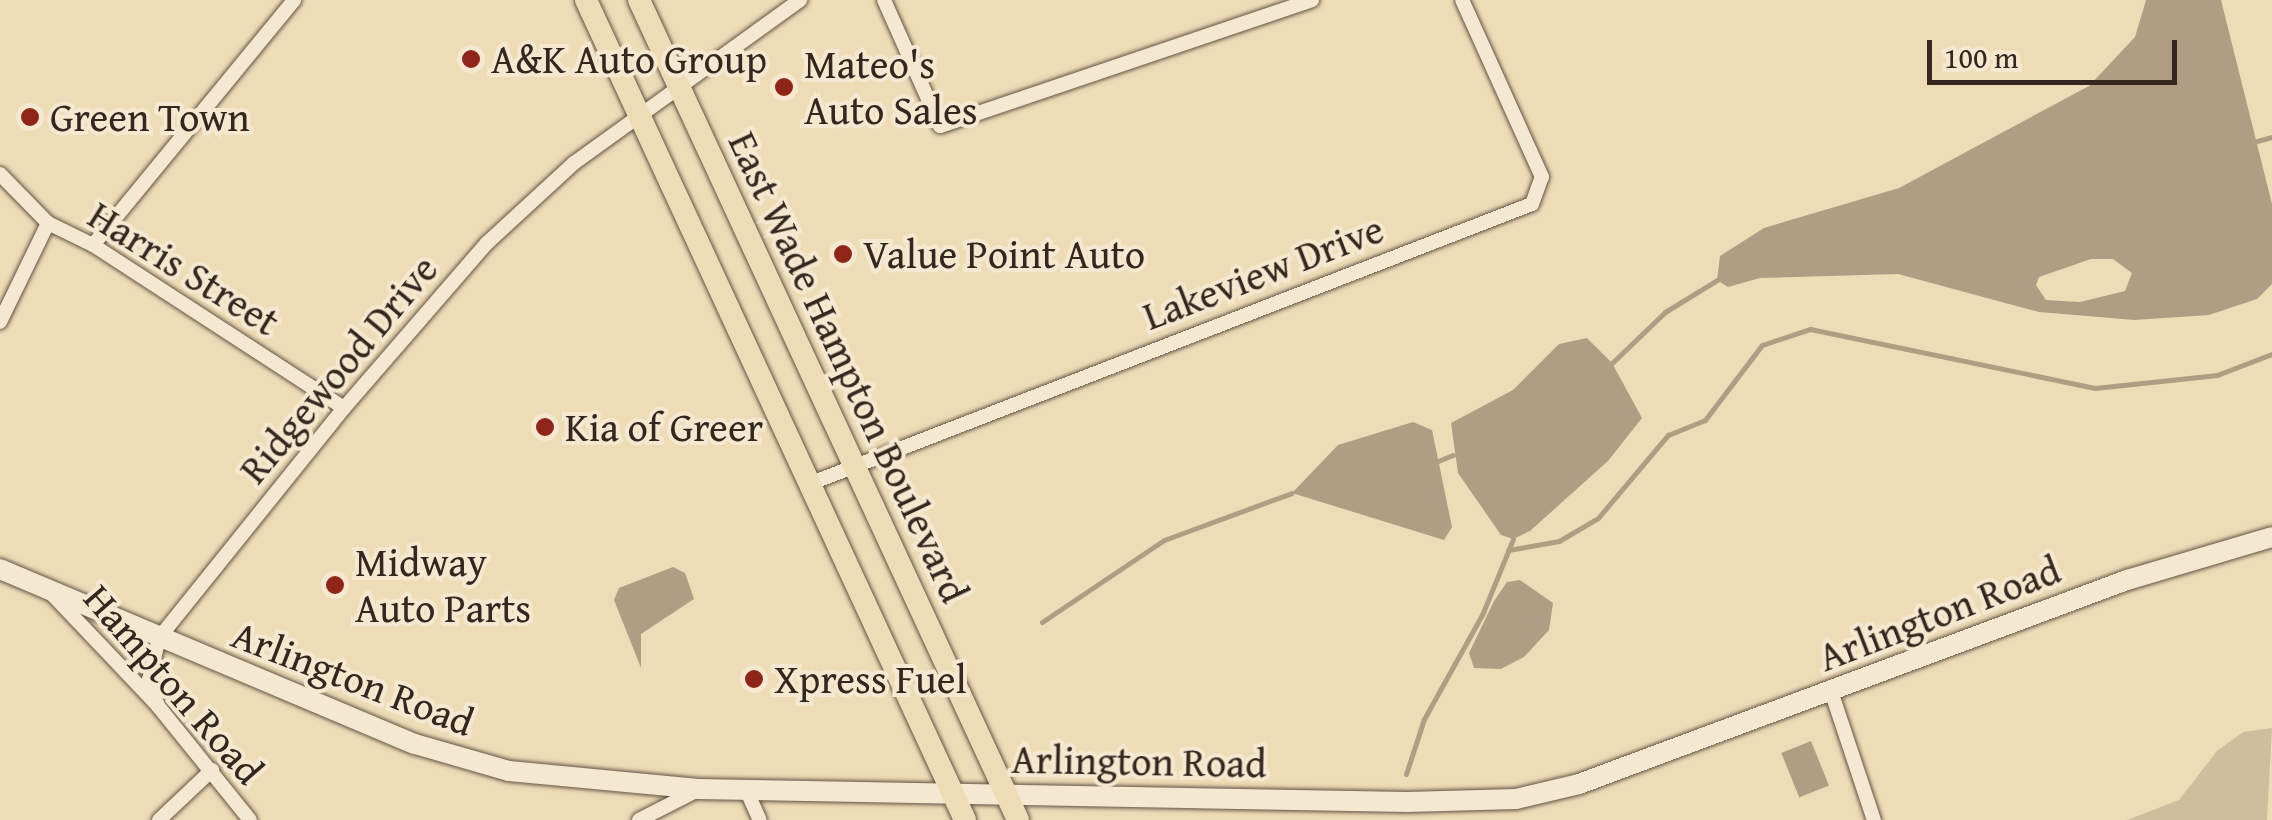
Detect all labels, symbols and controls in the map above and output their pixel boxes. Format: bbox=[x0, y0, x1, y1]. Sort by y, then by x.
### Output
scale bar bbox=[1932, 20, 2182, 82]
place label: A&K Auto Group bbox=[491, 35, 767, 83]
text: 100 m bbox=[1944, 35, 2018, 79]
place label: Mateo's Auto Sales bbox=[804, 40, 978, 134]
marker: A&K Auto Group bbox=[460, 48, 482, 70]
marker: Mateo's Auto Sales bbox=[773, 76, 795, 98]
place label: Green Town bbox=[50, 93, 250, 141]
marker: Green Town bbox=[19, 106, 41, 128]
street label: East Wade Hampton Boulevard bbox=[719, 124, 979, 610]
street label: Harris Street bbox=[80, 191, 288, 345]
street label: Lakeview Drive bbox=[1136, 204, 1390, 340]
place label: Value Point Auto bbox=[863, 230, 1145, 278]
marker: Value Point Auto bbox=[832, 243, 854, 265]
street label: Ridgewood Drive bbox=[229, 245, 447, 493]
place label: Kia of Greer bbox=[565, 403, 763, 451]
marker: Kia of Greer bbox=[534, 416, 556, 438]
place label: Midway Auto Parts bbox=[355, 538, 531, 632]
street label: Arlington Road bbox=[1811, 545, 2067, 681]
street label: Hampton Road bbox=[74, 574, 274, 794]
marker: Midway Auto Parts bbox=[324, 574, 346, 596]
street label: Arlington Road bbox=[225, 610, 481, 746]
place label: Xpress Fuel bbox=[774, 655, 967, 703]
marker: Xpress Fuel bbox=[743, 668, 765, 690]
street label: Arlington Road bbox=[1011, 735, 1267, 787]

